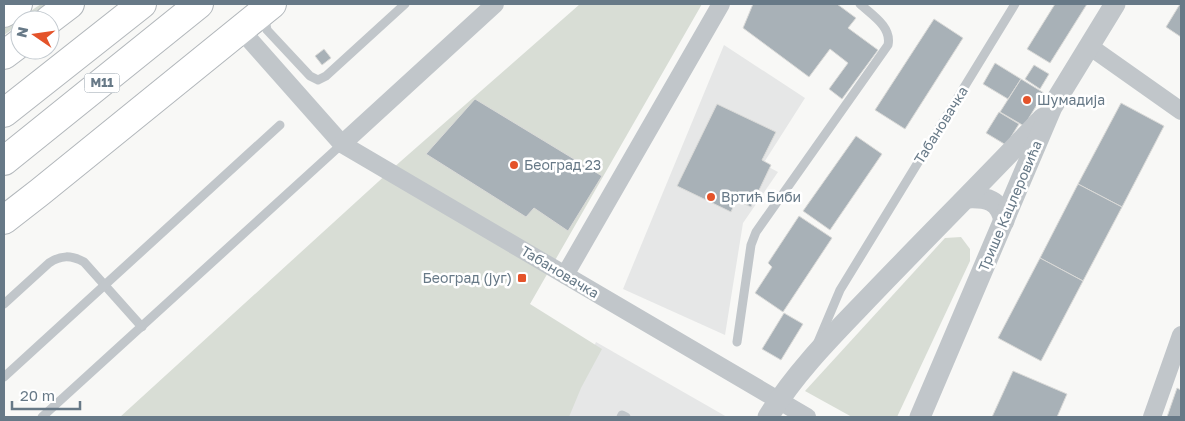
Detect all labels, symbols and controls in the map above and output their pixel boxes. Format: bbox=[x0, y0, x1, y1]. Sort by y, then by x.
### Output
north arrow bbox=[10, 10, 60, 60]
text: N bbox=[12, 25, 31, 39]
road number: M11 bbox=[84, 74, 120, 92]
street label: Табановачка bbox=[910, 83, 971, 167]
place label: Шумадија bbox=[1037, 91, 1105, 108]
marker: Шумадија bbox=[1021, 94, 1033, 106]
street label: Трише Кацлеровића bbox=[974, 138, 1045, 274]
place label: Београд 23 bbox=[524, 156, 601, 173]
marker: Београд 23 bbox=[508, 159, 520, 171]
place label: Вртић Биби bbox=[721, 188, 801, 205]
marker: Вртић Биби bbox=[705, 191, 717, 203]
street label: Табановачка bbox=[518, 242, 602, 301]
place label: Београд (југ) bbox=[423, 269, 512, 286]
marker: Београд (југ) bbox=[516, 272, 528, 284]
scale bar bbox=[12, 378, 80, 410]
text: 20 m bbox=[20, 386, 55, 404]

